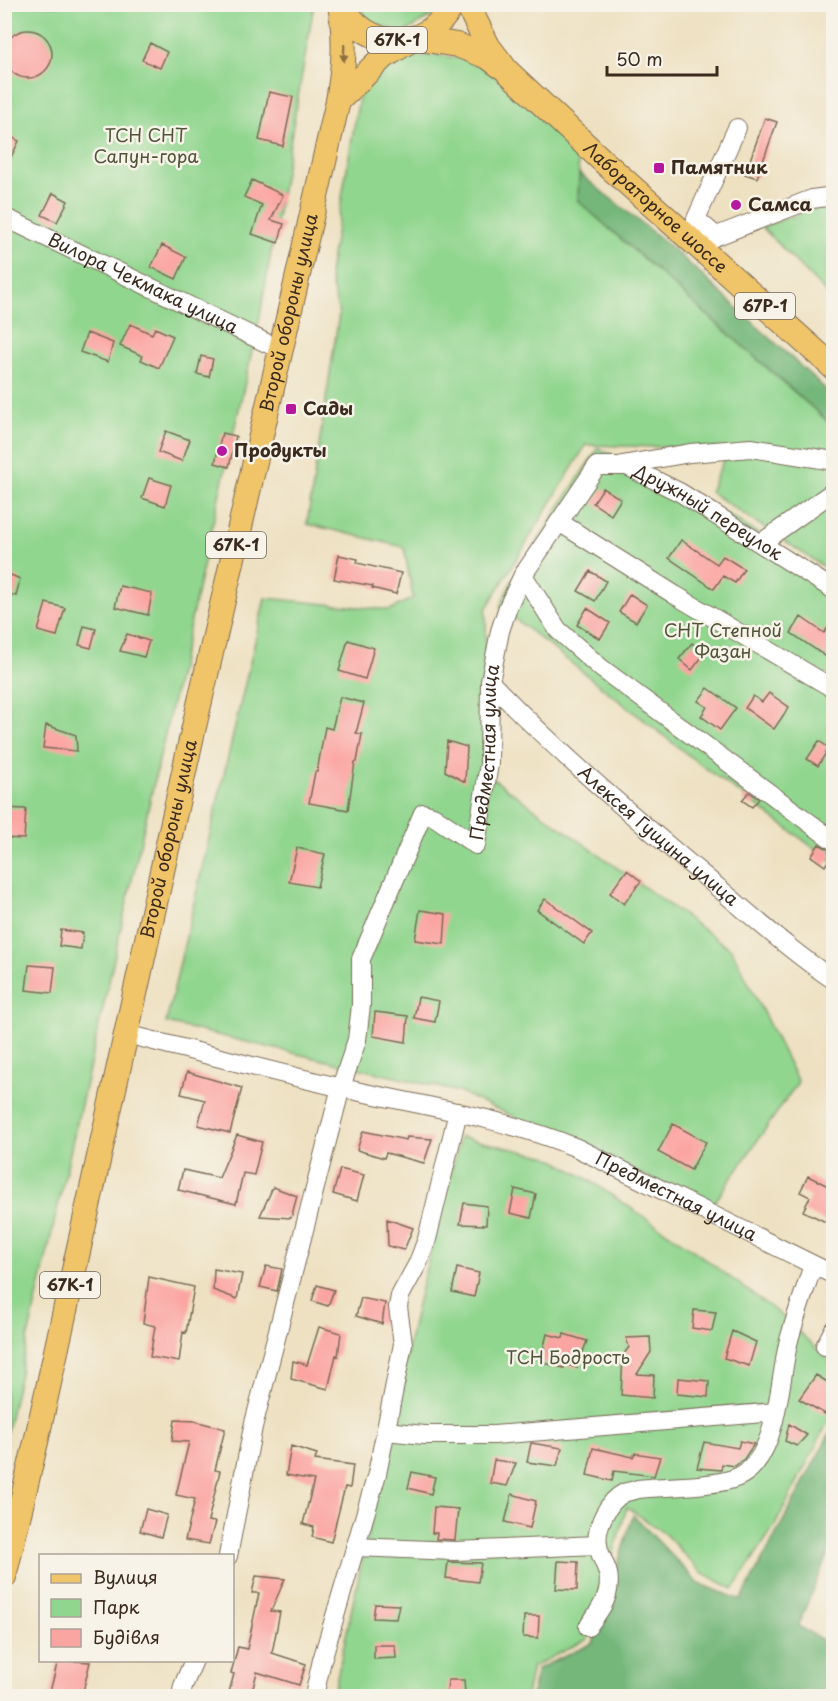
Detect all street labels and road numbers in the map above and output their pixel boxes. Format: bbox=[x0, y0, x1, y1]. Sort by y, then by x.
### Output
road number: 67К-1 bbox=[367, 27, 427, 53]
street label: Лабораторное шоссе bbox=[578, 134, 734, 279]
street label: Второй обороны улица bbox=[252, 210, 324, 415]
street label: Вилора Чекмака улица bbox=[44, 225, 244, 340]
road number: 67Р-1 bbox=[735, 293, 795, 319]
street label: Дружный переулок bbox=[628, 456, 789, 566]
road number: 67К-1 bbox=[206, 532, 266, 558]
street label: Предместная улица bbox=[462, 661, 505, 842]
street label: Второй обороны улица bbox=[133, 736, 203, 941]
street label: Алексея Гущина улица bbox=[573, 758, 746, 912]
street label: Предместная улица bbox=[591, 1144, 763, 1247]
road number: 67К-1 bbox=[40, 1272, 100, 1298]

